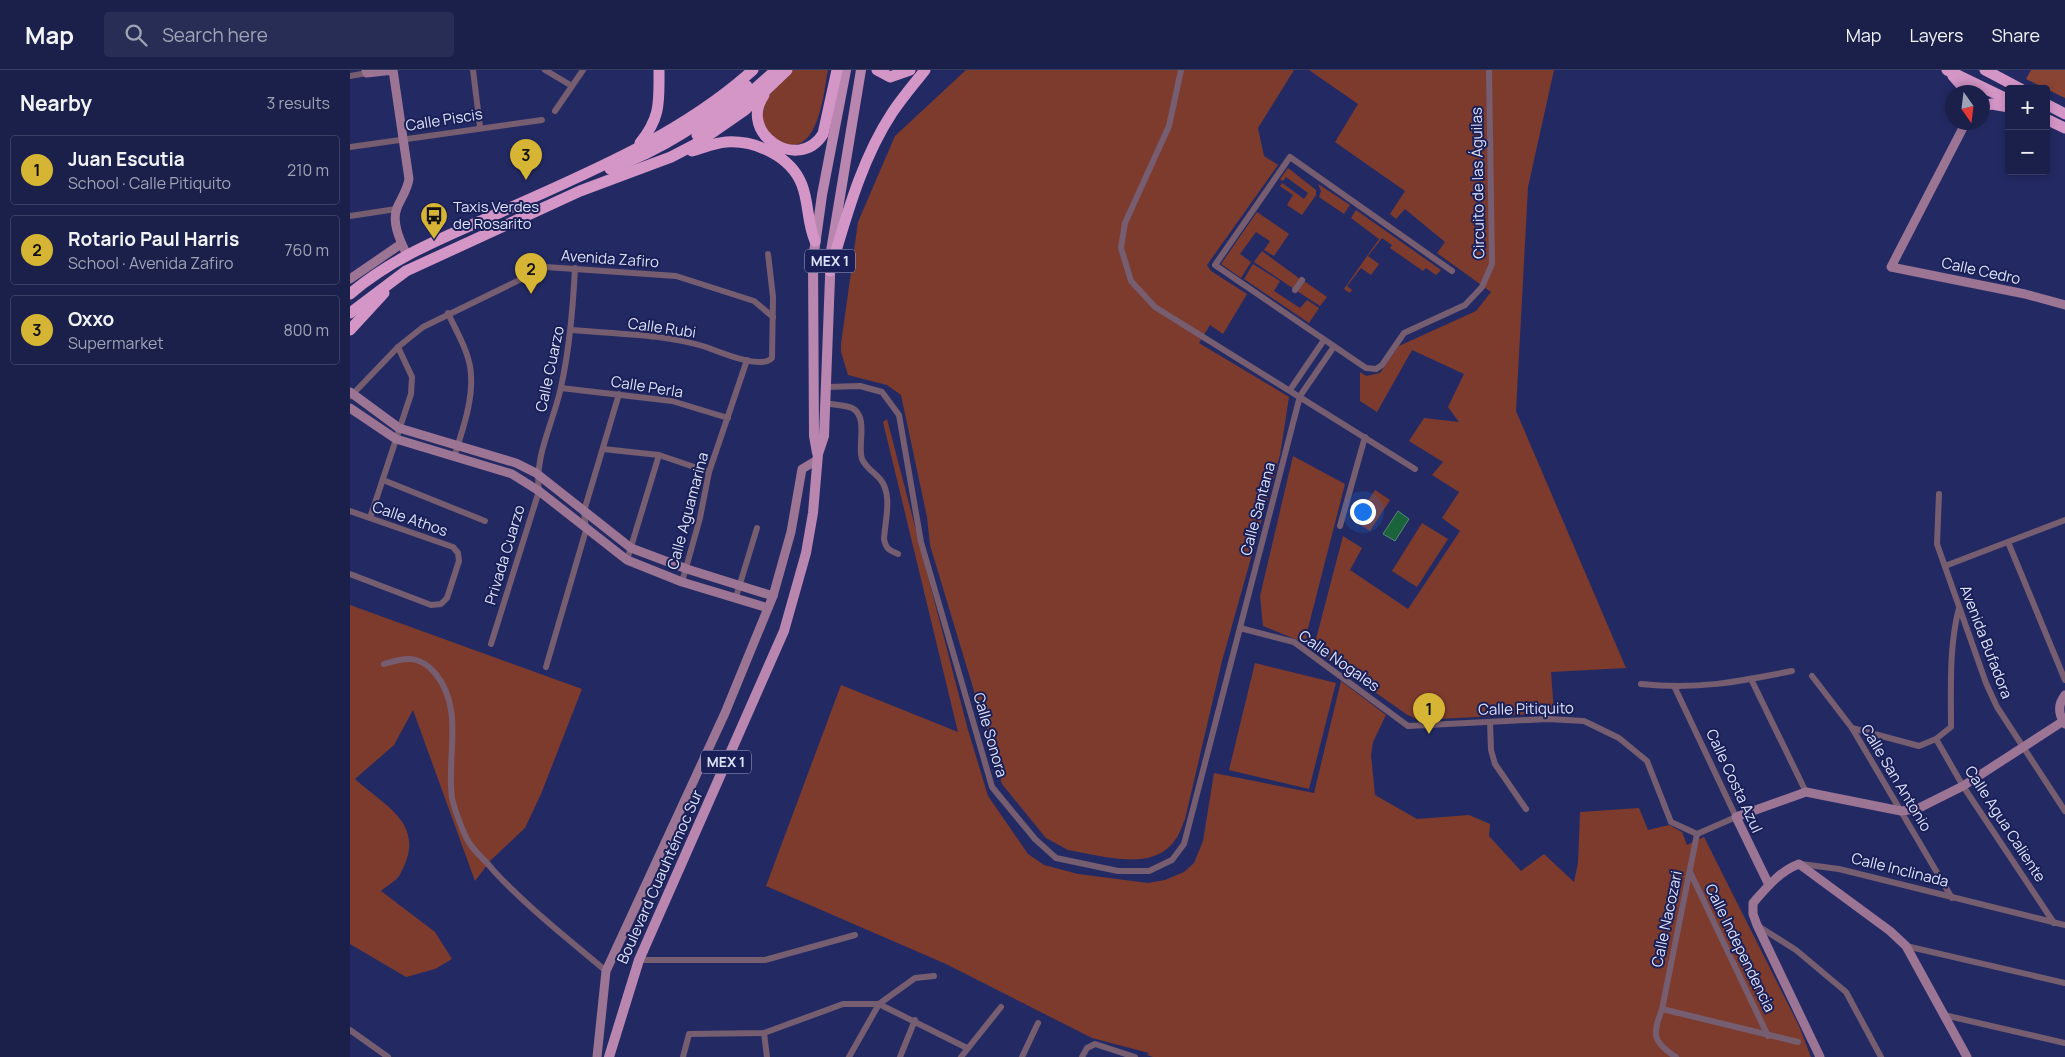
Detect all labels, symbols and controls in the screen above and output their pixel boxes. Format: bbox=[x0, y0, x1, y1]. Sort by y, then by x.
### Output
search box bbox=[104, 12, 454, 57]
text: Map bbox=[25, 18, 74, 51]
icon: search bbox=[122, 21, 150, 49]
text: Search here bbox=[162, 22, 268, 48]
text: Map bbox=[1846, 23, 1881, 47]
text: Layers bbox=[1909, 23, 1963, 47]
text: Share bbox=[1991, 23, 2040, 47]
north arrow bbox=[1945, 85, 1990, 130]
map controls bbox=[2005, 85, 2050, 175]
button: + bbox=[2005, 85, 2050, 130]
text: Nearby bbox=[20, 89, 92, 117]
text: 3 results bbox=[267, 92, 330, 114]
street label: Calle Piscis bbox=[404, 103, 484, 136]
street label: Circuito de las Águilas bbox=[1466, 107, 1489, 259]
button: − bbox=[2005, 130, 2050, 175]
pin: 3 bbox=[510, 139, 542, 180]
text: Juan Escutia bbox=[68, 146, 185, 172]
text: 1 bbox=[33, 159, 41, 181]
text: 210 m bbox=[287, 159, 329, 181]
text: School · Calle Pitiquito bbox=[68, 172, 231, 194]
place label: Taxis Verdes de Rosarito bbox=[453, 196, 539, 234]
bus stop icon: Taxis Verdes de Rosarito bbox=[419, 201, 449, 240]
text: Rotario Paul Harris bbox=[68, 226, 239, 252]
text: 2 bbox=[32, 239, 42, 261]
text: 760 m bbox=[285, 239, 329, 261]
street label: Avenida Zafiro bbox=[560, 245, 660, 272]
road number: MEX 1 bbox=[805, 250, 855, 272]
text: School · Avenida Zafiro bbox=[68, 252, 234, 274]
street label: Calle Cedro bbox=[1940, 252, 2023, 289]
pin: 2 bbox=[515, 253, 547, 294]
text: Oxxo bbox=[68, 306, 114, 332]
street label: Calle Rubi bbox=[627, 312, 697, 343]
text: 3 bbox=[32, 319, 42, 341]
text: 800 m bbox=[283, 319, 329, 341]
street label: Calle Cuarzo bbox=[530, 324, 569, 414]
text: Supermarket bbox=[68, 332, 164, 354]
street label: Calle Perla bbox=[609, 370, 685, 403]
street label: Calle Aguamarina bbox=[662, 450, 713, 572]
street label: Calle Santana bbox=[1235, 460, 1280, 558]
street label: Calle Athos bbox=[370, 496, 451, 541]
your location bbox=[1350, 499, 1376, 525]
street label: Privada Cuarzo bbox=[479, 502, 530, 607]
street label: Avenida Bufadora bbox=[1955, 582, 2018, 702]
street label: Calle Nogales bbox=[1295, 625, 1384, 696]
street label: Calle Sonora bbox=[968, 690, 1013, 780]
pin: 1 bbox=[1413, 693, 1445, 734]
street label: Calle Pitiquito bbox=[1478, 697, 1574, 720]
street label: Calle San Antonio bbox=[1856, 720, 1937, 835]
street label: Calle Costa Azul bbox=[1701, 725, 1768, 836]
road number: MEX 1 bbox=[701, 750, 751, 774]
street label: Calle Agua Caliente bbox=[1960, 762, 2051, 886]
street label: Boulevard Cuauhtémoc Sur bbox=[612, 786, 708, 967]
street label: Calle Inclinada bbox=[1849, 847, 1951, 892]
street label: Calle Nacozari bbox=[1646, 869, 1687, 969]
street label: Calle Independencia bbox=[1700, 880, 1781, 1015]

